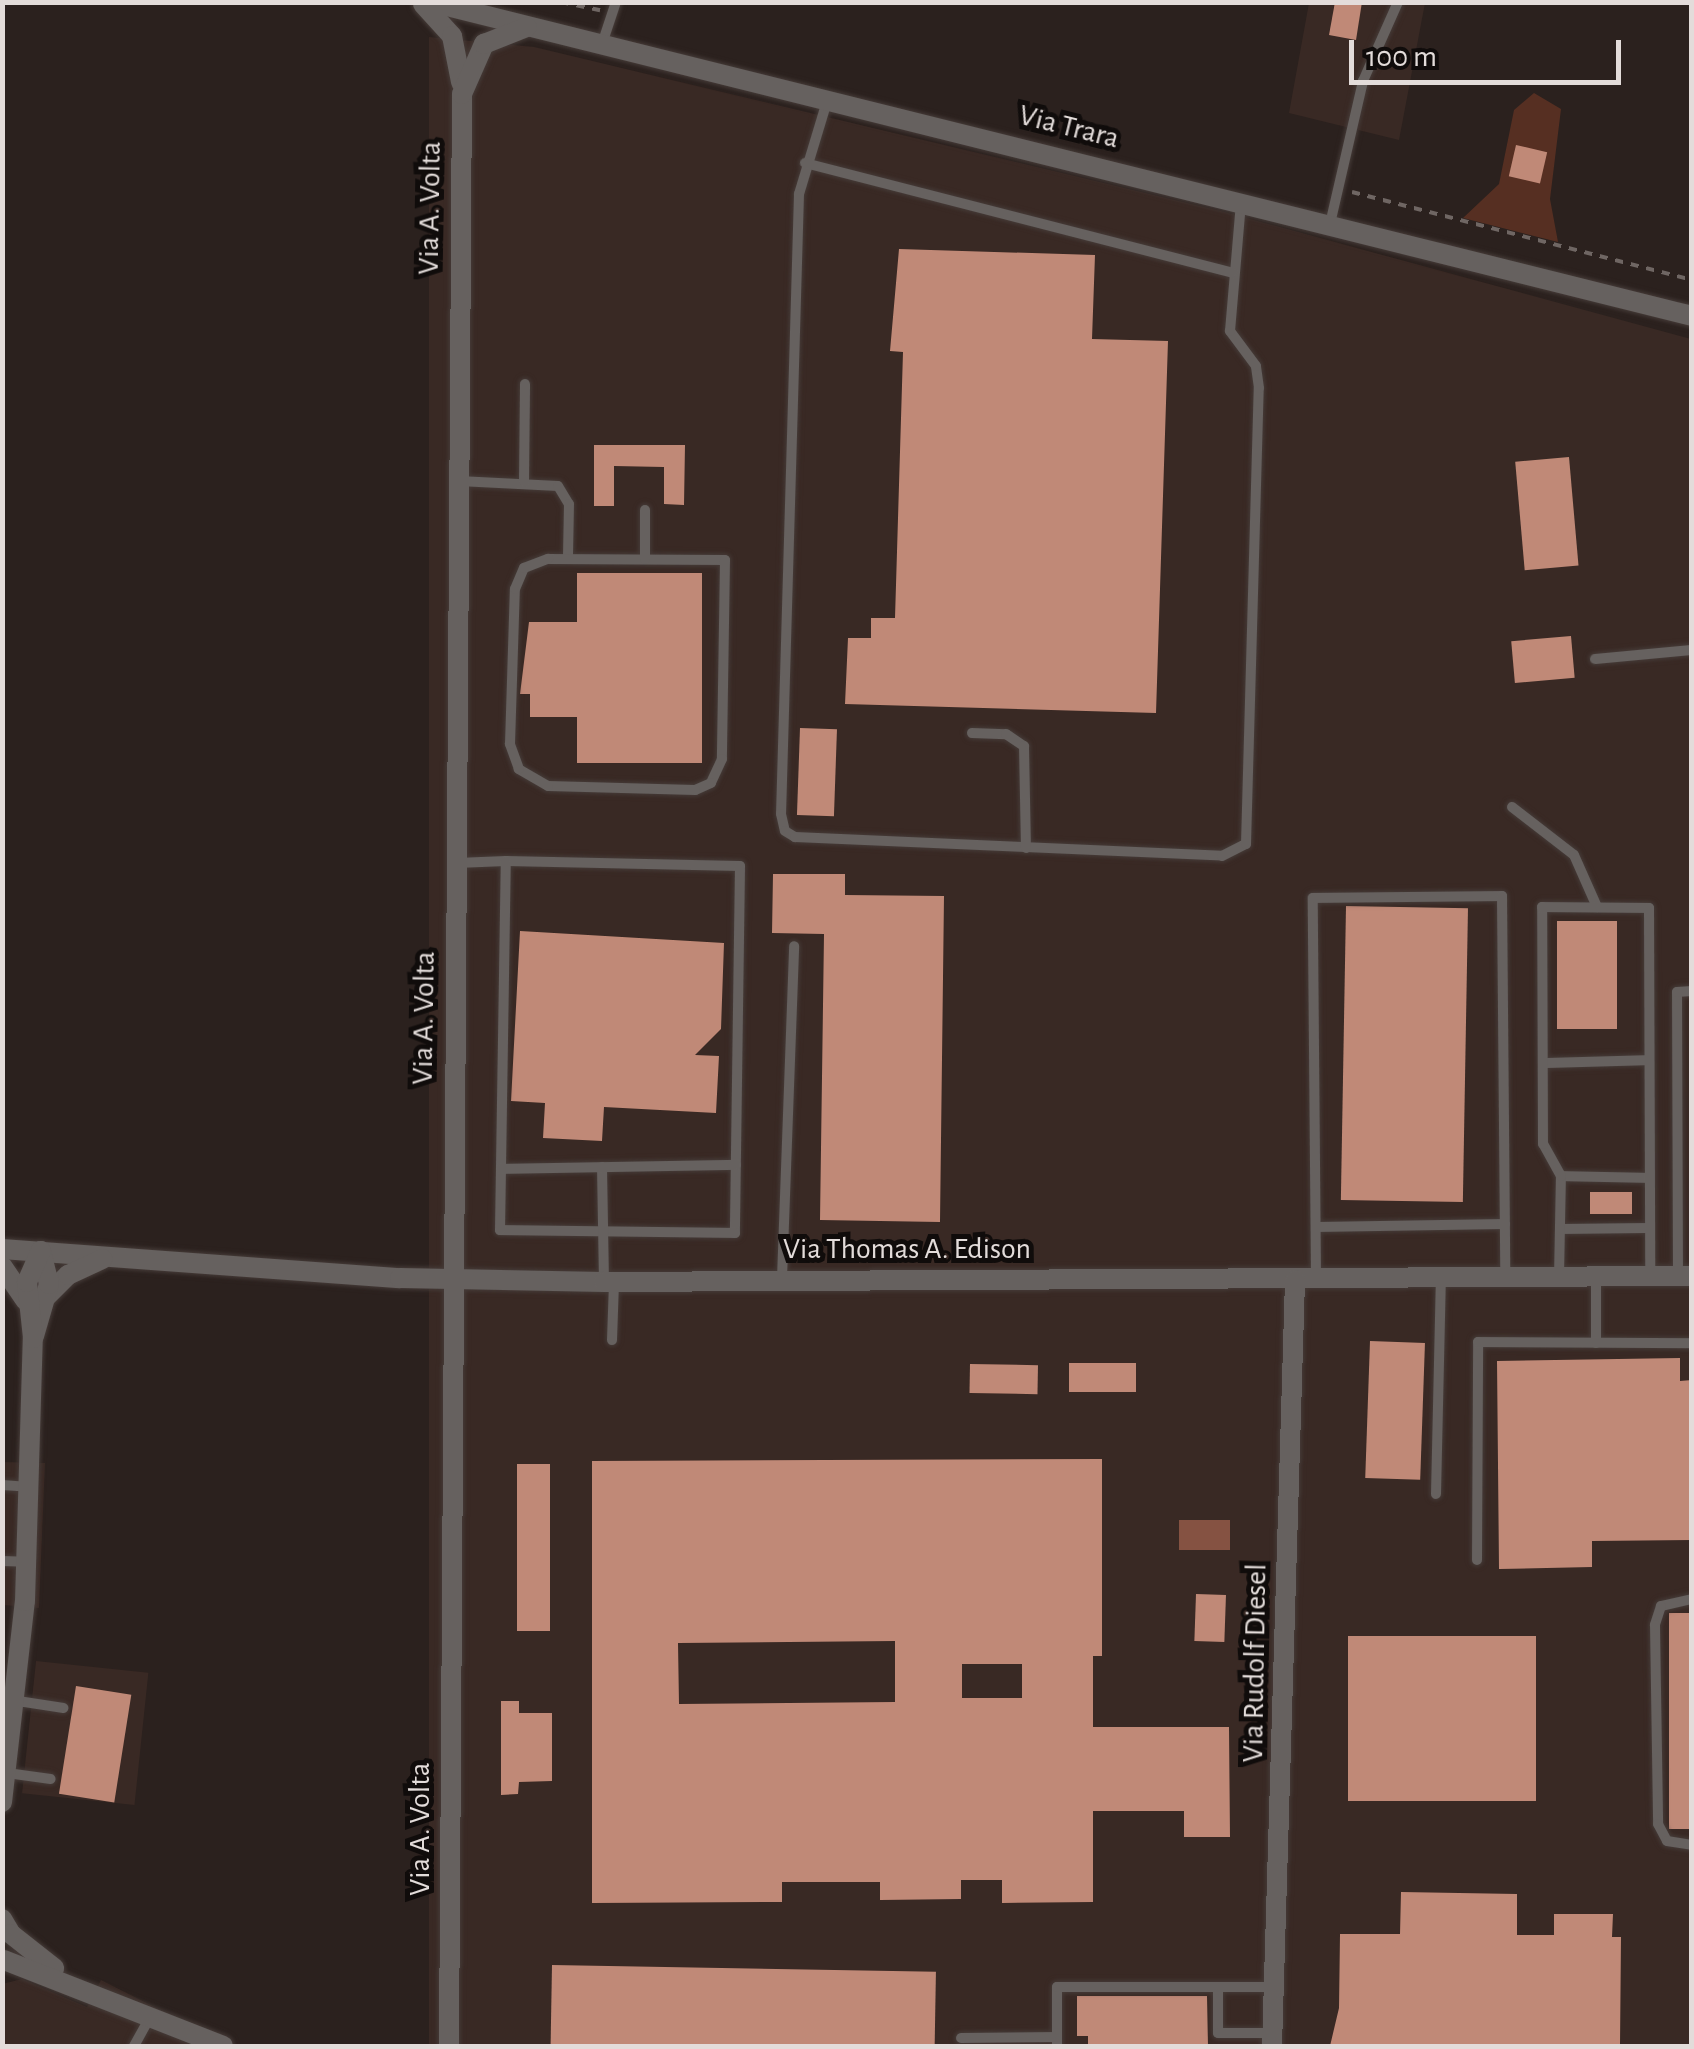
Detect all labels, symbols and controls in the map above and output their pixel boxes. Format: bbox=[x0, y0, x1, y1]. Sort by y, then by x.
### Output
scale bar bbox=[1354, 20, 1626, 82]
text: 100 m bbox=[1366, 42, 1437, 72]
street label: Via Trara bbox=[1015, 97, 1123, 157]
street label: Via A. Volta bbox=[411, 141, 449, 275]
street label: Via A. Volta bbox=[405, 951, 443, 1085]
street label: Via Thomas A. Edison bbox=[783, 1231, 1031, 1267]
street label: Via Rudolf Diesel bbox=[1235, 1563, 1275, 1763]
street label: Via A. Volta bbox=[402, 1762, 438, 1896]

